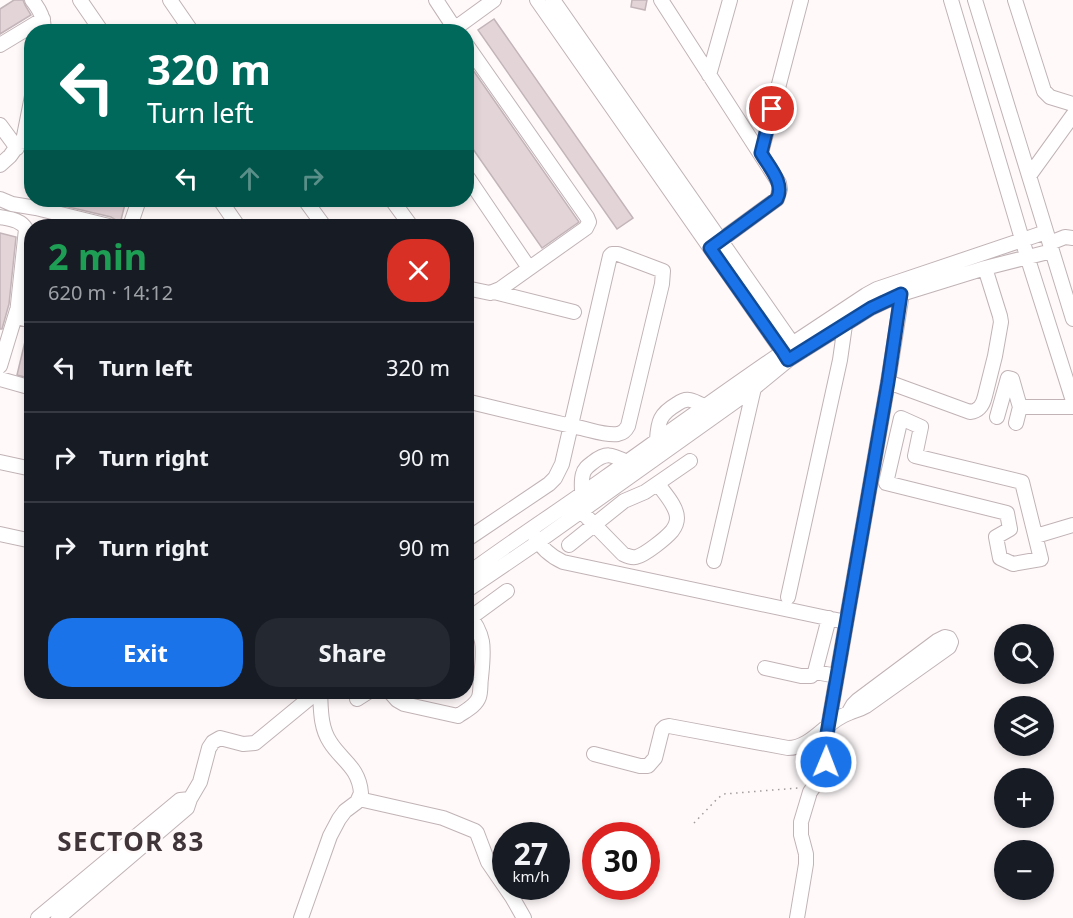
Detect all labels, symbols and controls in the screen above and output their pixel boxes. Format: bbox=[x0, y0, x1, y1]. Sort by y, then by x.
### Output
text: 320 m bbox=[147, 40, 271, 97]
icon: left bbox=[48, 48, 126, 126]
pin bbox=[746, 83, 797, 134]
icon: arrive bbox=[755, 92, 788, 125]
text: Turn left bbox=[147, 94, 253, 131]
icon: left bbox=[170, 162, 203, 195]
icon: ahead bbox=[233, 162, 266, 195]
icon: right bbox=[296, 162, 329, 195]
text: 2 min bbox=[48, 232, 147, 281]
button: close bbox=[387, 239, 450, 302]
text: 620 m · 14:12 bbox=[48, 279, 173, 306]
icon: left bbox=[48, 351, 81, 384]
text: Turn left bbox=[99, 352, 193, 382]
text: 320 m bbox=[386, 352, 450, 382]
icon: right bbox=[48, 441, 81, 474]
text: Turn right bbox=[99, 442, 209, 472]
text: 90 m bbox=[399, 442, 450, 472]
icon: right bbox=[48, 531, 81, 564]
text: Turn right bbox=[99, 532, 209, 562]
text: 90 m bbox=[399, 532, 450, 562]
button: Exit bbox=[48, 618, 243, 687]
button: Share bbox=[255, 618, 450, 687]
map controls bbox=[994, 624, 1054, 900]
button: search bbox=[994, 624, 1054, 684]
button: layers bbox=[994, 696, 1054, 756]
position arrow bbox=[794, 730, 858, 794]
button: + bbox=[994, 768, 1054, 828]
speed limit sign: 30 bbox=[582, 822, 660, 900]
district label: SECTOR 83 bbox=[57, 823, 205, 859]
text: 27 bbox=[514, 833, 548, 874]
button: − bbox=[994, 840, 1054, 900]
text: km/h bbox=[513, 866, 549, 886]

